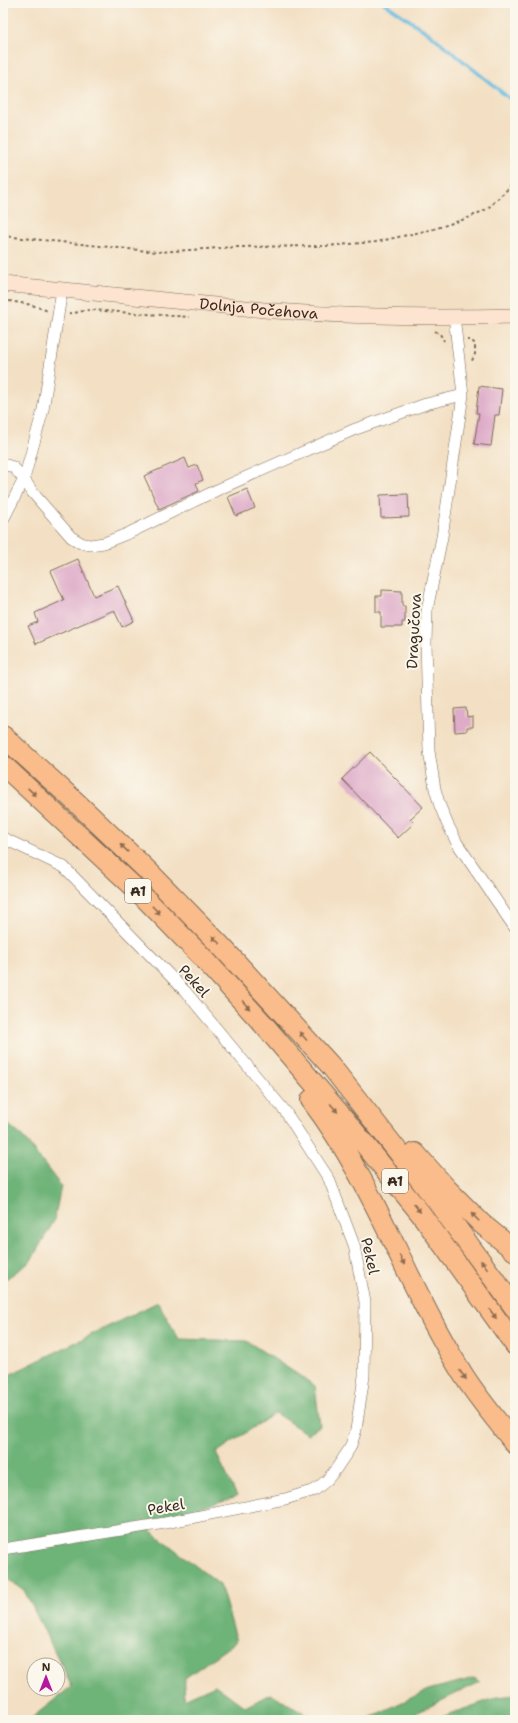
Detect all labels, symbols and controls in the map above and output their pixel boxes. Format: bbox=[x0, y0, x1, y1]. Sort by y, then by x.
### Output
street label: Dolnja Počehova bbox=[199, 294, 319, 324]
street label: Dragučova bbox=[402, 592, 426, 669]
one-way arrow bbox=[27, 787, 36, 796]
one-way arrow bbox=[119, 843, 129, 853]
road number: A1 bbox=[125, 879, 151, 903]
one-way arrow bbox=[152, 905, 161, 915]
one-way arrow bbox=[211, 935, 220, 945]
street label: Pekel bbox=[174, 960, 214, 1002]
one-way arrow bbox=[241, 1000, 250, 1010]
one-way arrow bbox=[299, 1031, 308, 1042]
one-way arrow bbox=[330, 1102, 339, 1113]
road number: A1 bbox=[382, 1169, 408, 1193]
one-way arrow bbox=[413, 1203, 421, 1214]
one-way arrow bbox=[470, 1212, 480, 1222]
street label: Pekel bbox=[356, 1236, 384, 1277]
one-way arrow bbox=[399, 1254, 405, 1266]
one-way arrow bbox=[480, 1260, 488, 1270]
one-way arrow bbox=[489, 1308, 497, 1319]
one-way arrow bbox=[459, 1369, 467, 1380]
street label: Pekel bbox=[146, 1494, 187, 1520]
north arrow bbox=[26, 1657, 66, 1697]
text: N bbox=[42, 1660, 51, 1675]

